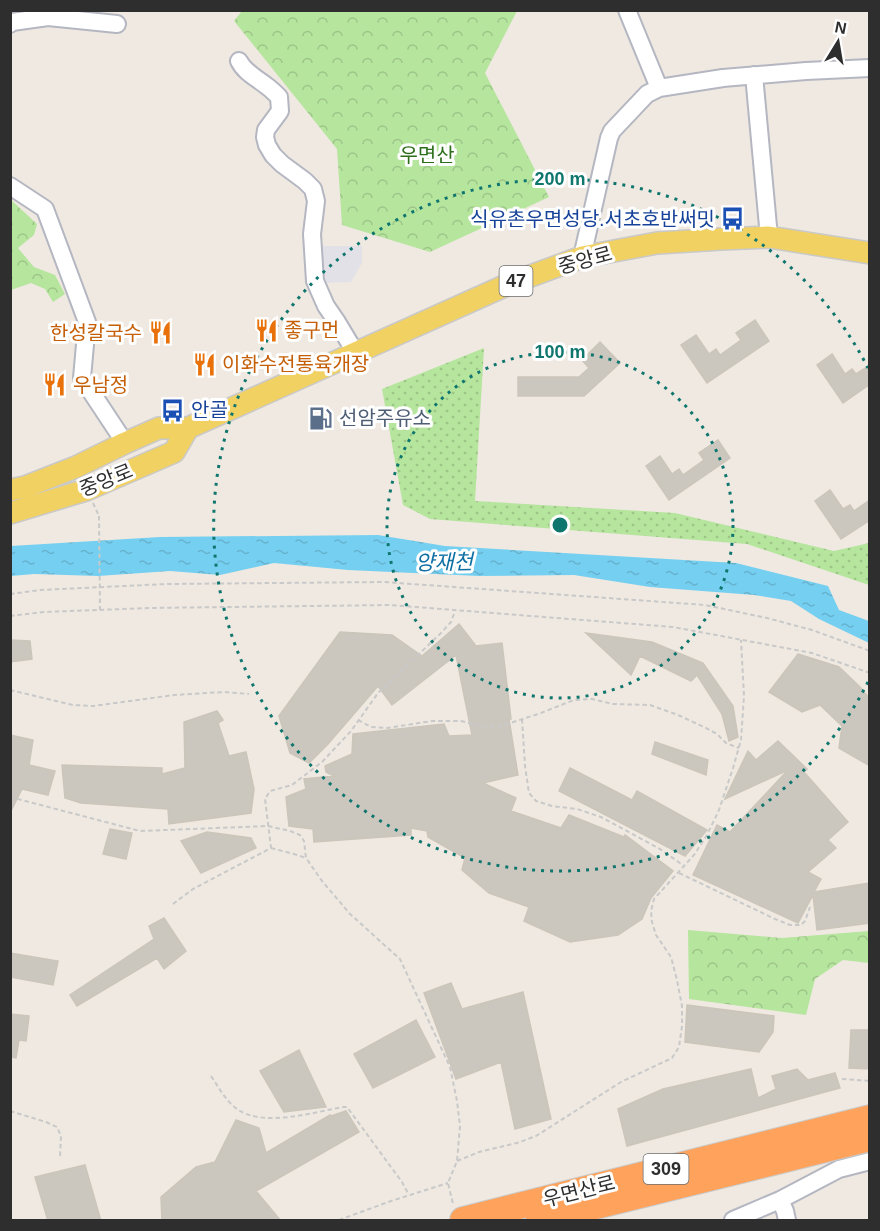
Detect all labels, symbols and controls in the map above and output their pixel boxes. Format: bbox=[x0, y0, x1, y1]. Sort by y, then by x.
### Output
north arrow bbox=[808, 12, 868, 72]
text: N bbox=[833, 18, 848, 37]
park label: 우면산 bbox=[399, 144, 455, 166]
text: 200 m bbox=[534, 169, 586, 189]
bus stop icon: 식유촌우면성당.서초호반써밋 bbox=[720, 206, 746, 232]
place label: 식유촌우면성당.서초호반써밋 bbox=[470, 208, 715, 230]
street label: 중앙로 bbox=[555, 242, 615, 278]
road number: 47 bbox=[500, 266, 532, 296]
restaurant icon: 좋구먼 bbox=[253, 317, 279, 343]
place label: 좋구먼 bbox=[284, 319, 339, 341]
restaurant icon: 한성칼국수 bbox=[147, 320, 173, 346]
place label: 한성칼국수 bbox=[50, 322, 142, 344]
text: 100 m bbox=[534, 342, 586, 362]
restaurant icon: 이화수전통육개장 bbox=[191, 351, 217, 377]
place label: 이화수전통육개장 bbox=[222, 353, 369, 375]
restaurant icon: 우남정 bbox=[42, 372, 68, 398]
place label: 우남정 bbox=[73, 374, 128, 396]
bus stop icon: 안골 bbox=[160, 397, 186, 423]
place label: 안골 bbox=[191, 399, 228, 421]
fuel station icon: 선암주유소 bbox=[308, 405, 334, 431]
place label: 선암주유소 bbox=[339, 407, 431, 429]
street label: 중앙로 bbox=[76, 459, 136, 501]
centre of rings bbox=[550, 515, 570, 535]
water label: 양재천 bbox=[415, 550, 476, 574]
road number: 309 bbox=[644, 1154, 688, 1184]
street label: 우면산로 bbox=[541, 1171, 617, 1211]

